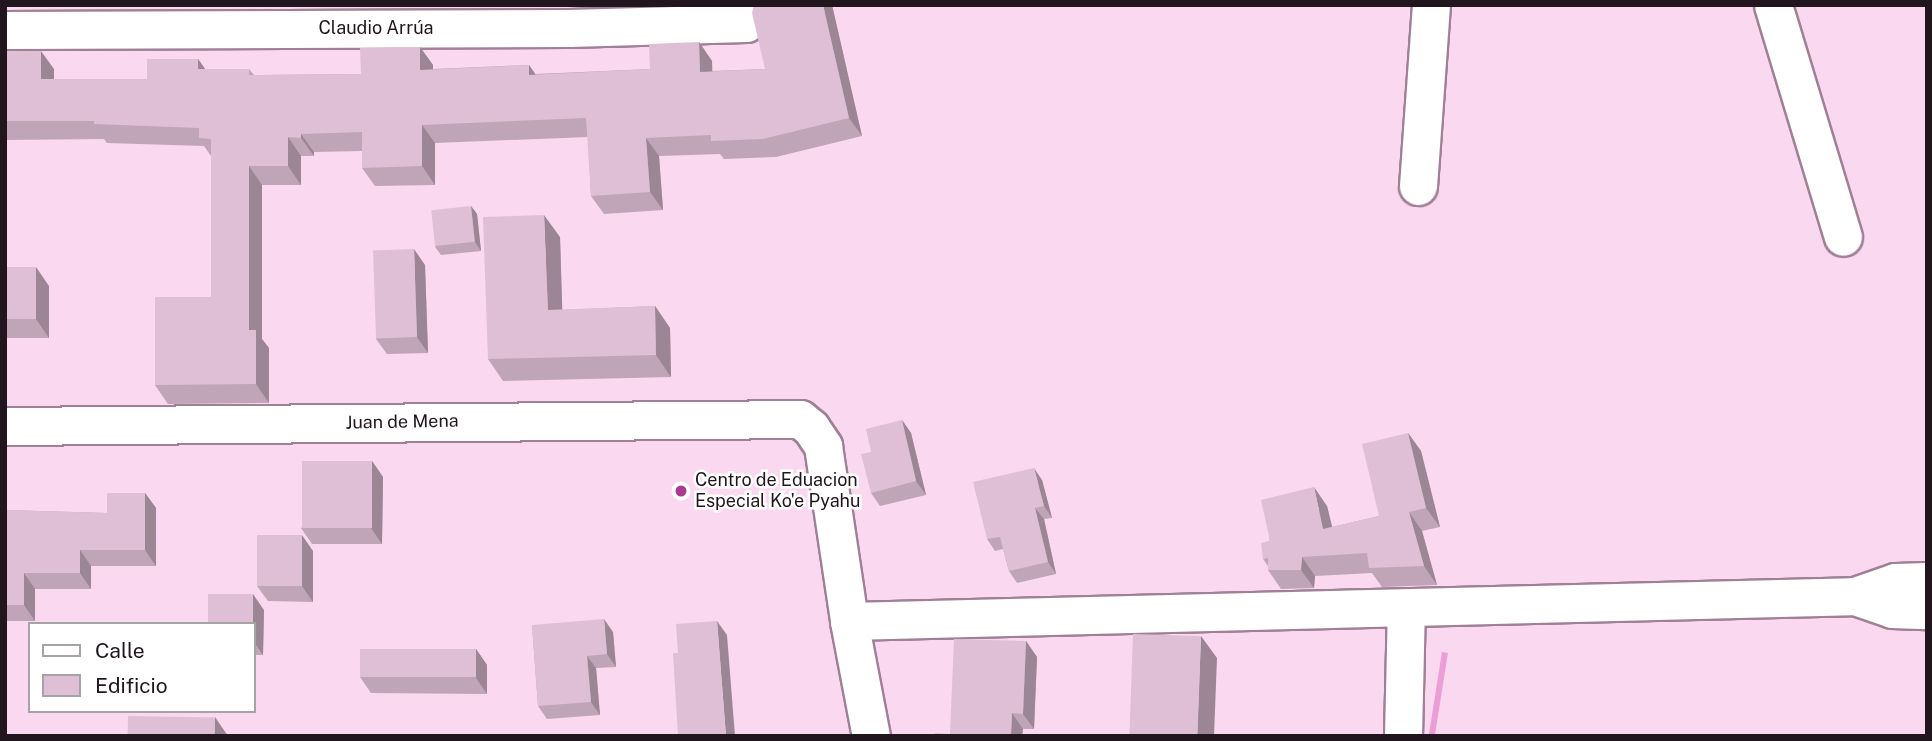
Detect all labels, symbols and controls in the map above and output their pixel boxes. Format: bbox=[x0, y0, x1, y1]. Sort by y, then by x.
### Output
street label: Claudio Arrúa bbox=[318, 17, 434, 39]
street label: Juan de Mena bbox=[345, 410, 459, 434]
place label: Centro de Eduacion Especial Ko'e Pyahu bbox=[695, 470, 861, 512]
marker: Centro de Eduacion Especial Ko'e Pyahu bbox=[673, 483, 689, 499]
legend bbox=[28, 622, 256, 713]
text: Calle bbox=[95, 638, 145, 663]
text: Edificio bbox=[95, 673, 168, 698]

